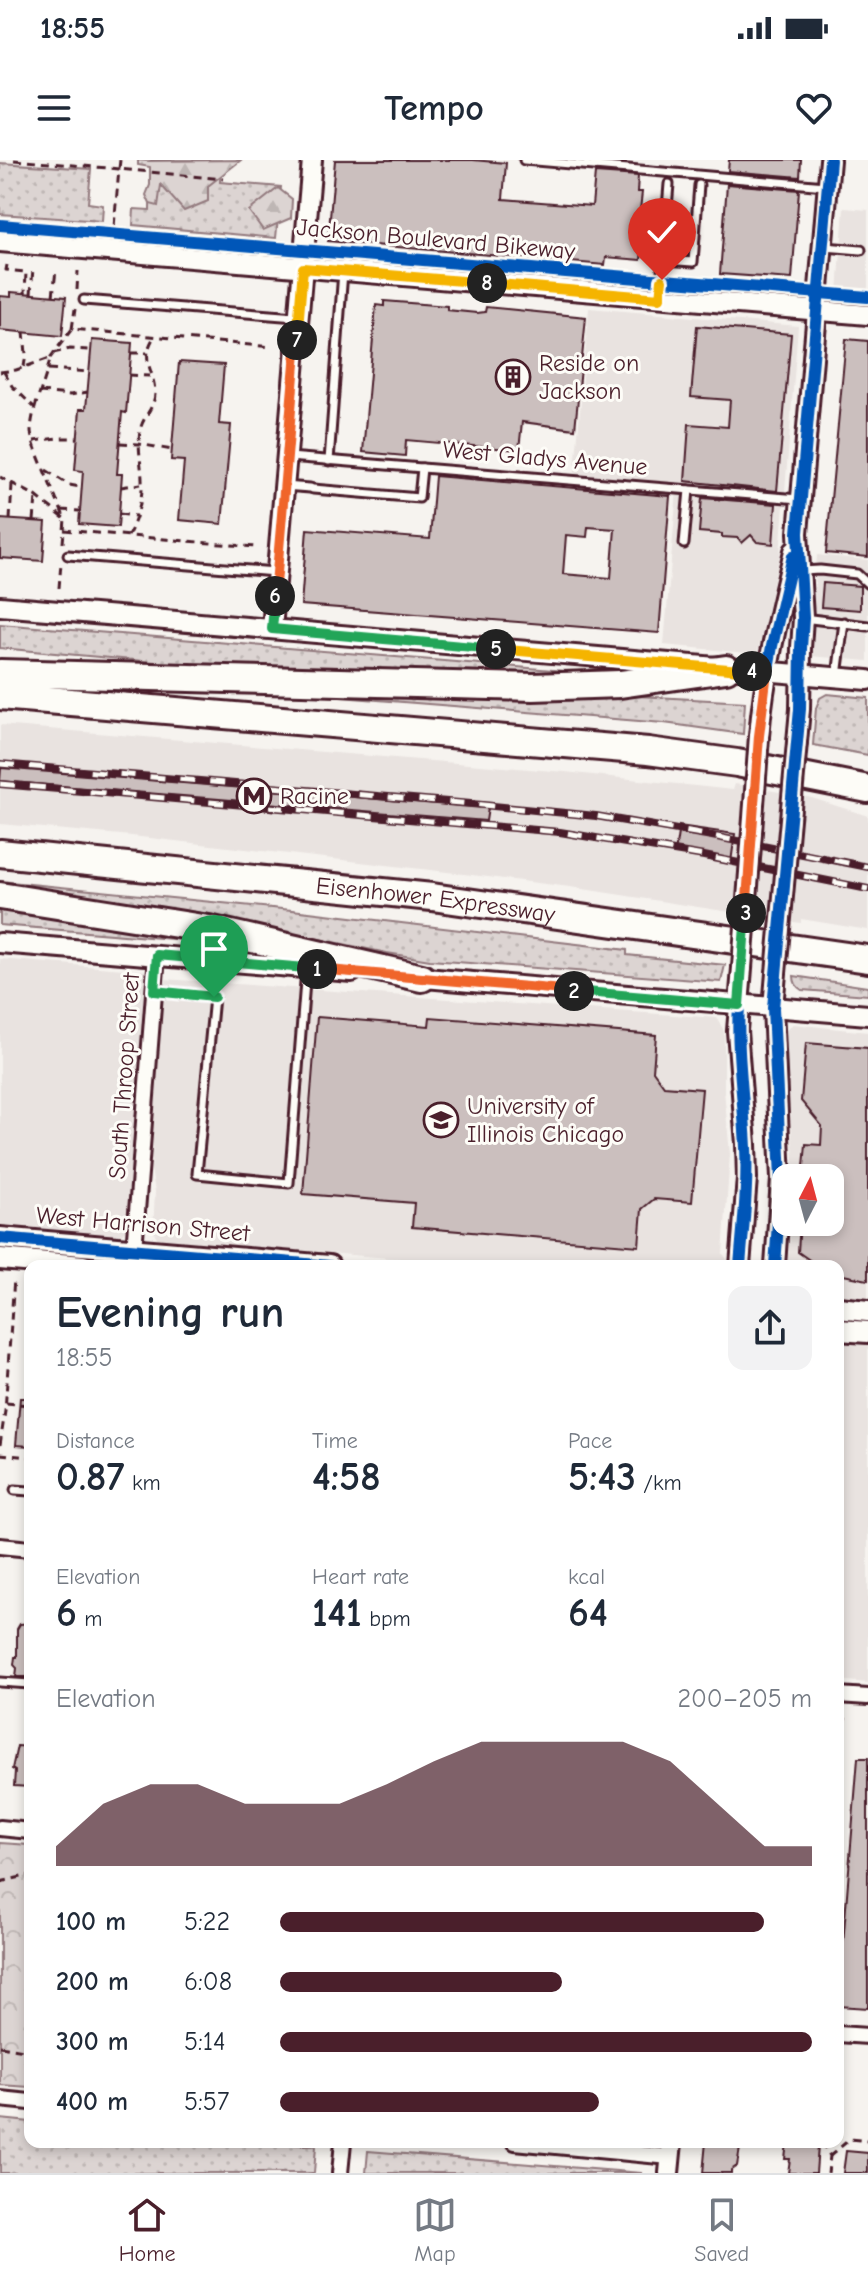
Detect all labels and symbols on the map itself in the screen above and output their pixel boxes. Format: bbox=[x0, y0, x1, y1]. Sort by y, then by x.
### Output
pin bbox=[628, 198, 696, 280]
street label: Jackson Boulevard Bikeway bbox=[296, 213, 577, 265]
pin: 8 bbox=[467, 263, 507, 303]
pin: 7 bbox=[277, 320, 317, 360]
place label: Reside on Jackson bbox=[539, 349, 639, 405]
building icon: Reside on Jackson bbox=[494, 358, 532, 396]
street label: West Gladys Avenue bbox=[441, 435, 649, 481]
pin: 6 bbox=[255, 576, 295, 616]
pin: 5 bbox=[476, 629, 516, 669]
pin: 4 bbox=[732, 651, 772, 691]
metro station icon: Racine bbox=[235, 777, 273, 815]
place label: Racine bbox=[280, 782, 349, 810]
street label: Eisenhower Expressway bbox=[315, 871, 557, 928]
pin: 3 bbox=[726, 893, 766, 933]
pin bbox=[180, 915, 248, 997]
pin: 1 bbox=[297, 949, 337, 989]
street label: South Throop Street bbox=[103, 971, 145, 1180]
pin: 2 bbox=[554, 971, 594, 1011]
place label: University of Illinois Chicago bbox=[467, 1092, 624, 1148]
school or university icon: University of Illinois Chicago bbox=[422, 1101, 460, 1139]
north arrow bbox=[772, 1164, 844, 1236]
street label: West Harrison Street bbox=[35, 1201, 252, 1247]

